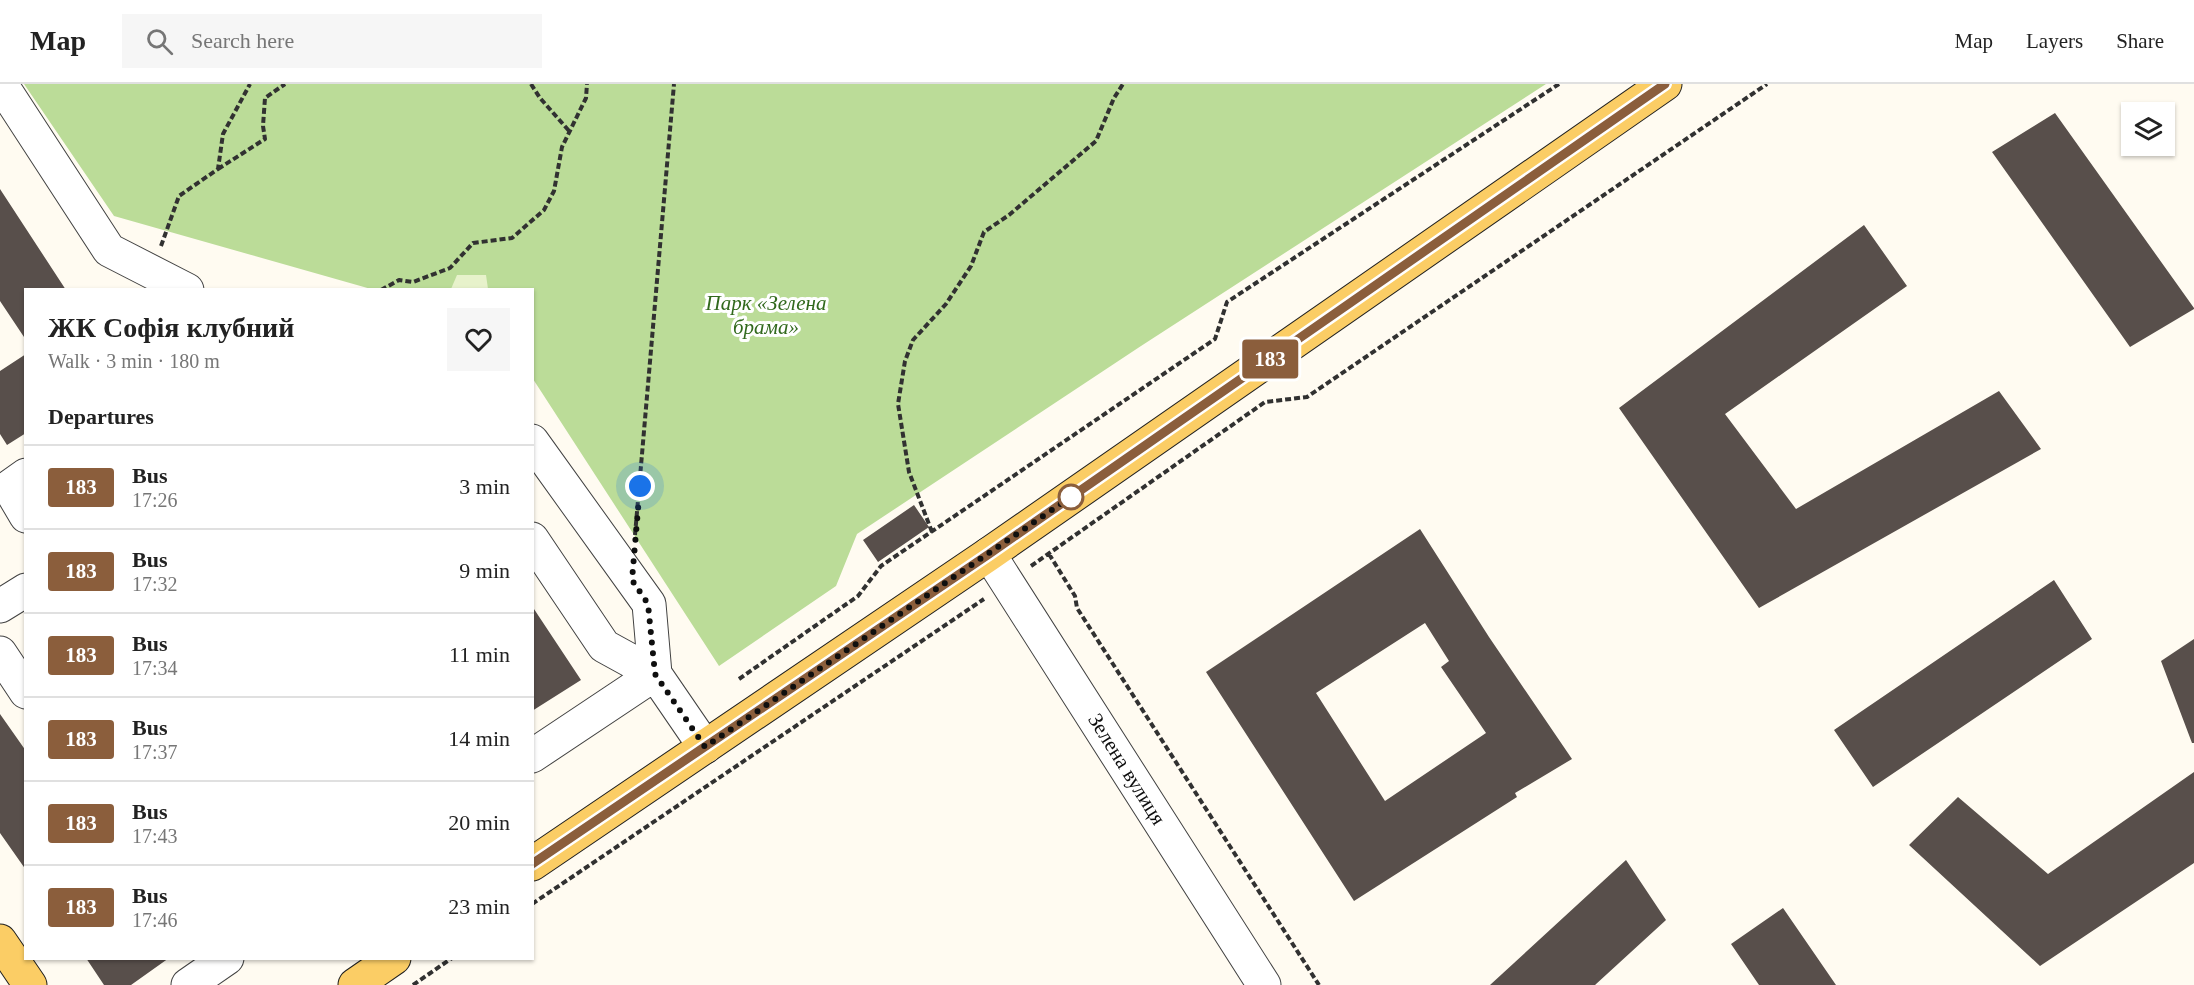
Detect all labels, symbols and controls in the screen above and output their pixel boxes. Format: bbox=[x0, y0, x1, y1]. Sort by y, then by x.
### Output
search box bbox=[122, 14, 542, 68]
text: Map bbox=[30, 25, 86, 56]
icon: search bbox=[143, 25, 176, 58]
text: Search here bbox=[191, 28, 294, 53]
text: Map bbox=[1955, 29, 1993, 53]
text: Layers bbox=[2026, 29, 2083, 53]
text: Share bbox=[2116, 29, 2164, 53]
map controls bbox=[2121, 102, 2175, 156]
button: layers bbox=[2121, 102, 2175, 156]
park label: Парк «Зелена брама» bbox=[705, 291, 826, 339]
button: heart bbox=[447, 308, 510, 371]
text: ЖК Софія клубний bbox=[48, 312, 294, 343]
line badge: 183 bbox=[1236, 340, 1304, 378]
text: 183 bbox=[1254, 347, 1286, 371]
text: Walk · 3 min · 180 m bbox=[48, 350, 220, 372]
text: Departures bbox=[48, 404, 154, 429]
text: Bus bbox=[132, 463, 167, 488]
your location bbox=[625, 471, 655, 501]
text: 3 min bbox=[459, 474, 510, 499]
text: 183 bbox=[65, 475, 97, 499]
unlabelled marker bbox=[1058, 484, 1084, 510]
text: 17:26 bbox=[132, 489, 178, 511]
text: Bus bbox=[132, 547, 167, 572]
text: 9 min bbox=[459, 558, 510, 583]
text: 183 bbox=[65, 559, 97, 583]
text: 17:32 bbox=[132, 573, 178, 595]
text: Bus bbox=[132, 631, 167, 656]
text: 11 min bbox=[449, 642, 510, 667]
text: 183 bbox=[65, 643, 97, 667]
text: 17:34 bbox=[132, 657, 178, 679]
street label: Зелена вулиця bbox=[1083, 709, 1171, 829]
text: Bus bbox=[132, 715, 167, 740]
text: 14 min bbox=[448, 726, 510, 751]
text: 183 bbox=[65, 727, 97, 751]
text: 17:37 bbox=[132, 741, 178, 763]
text: Bus bbox=[132, 799, 167, 824]
text: 20 min bbox=[448, 810, 510, 835]
text: 183 bbox=[65, 811, 97, 835]
text: 17:43 bbox=[132, 825, 178, 847]
text: Bus bbox=[132, 883, 167, 908]
text: 23 min bbox=[448, 894, 510, 919]
text: 183 bbox=[65, 895, 97, 919]
text: 17:46 bbox=[132, 909, 178, 931]

